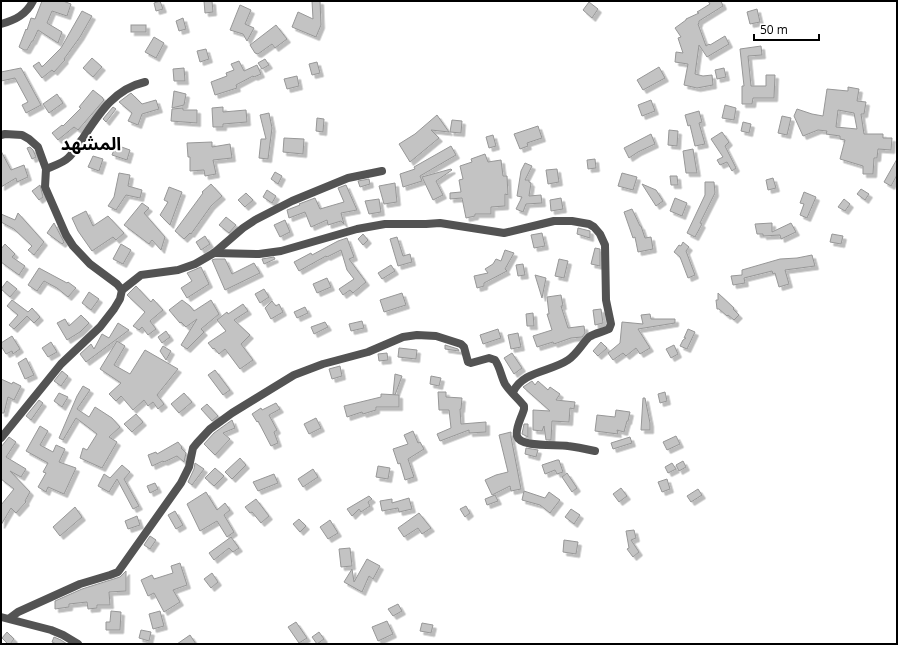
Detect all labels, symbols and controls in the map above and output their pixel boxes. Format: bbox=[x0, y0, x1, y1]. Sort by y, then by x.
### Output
scale bar bbox=[754, 16, 819, 42]
text: 50 m bbox=[760, 21, 788, 38]
district label: المشهد bbox=[61, 131, 121, 155]

